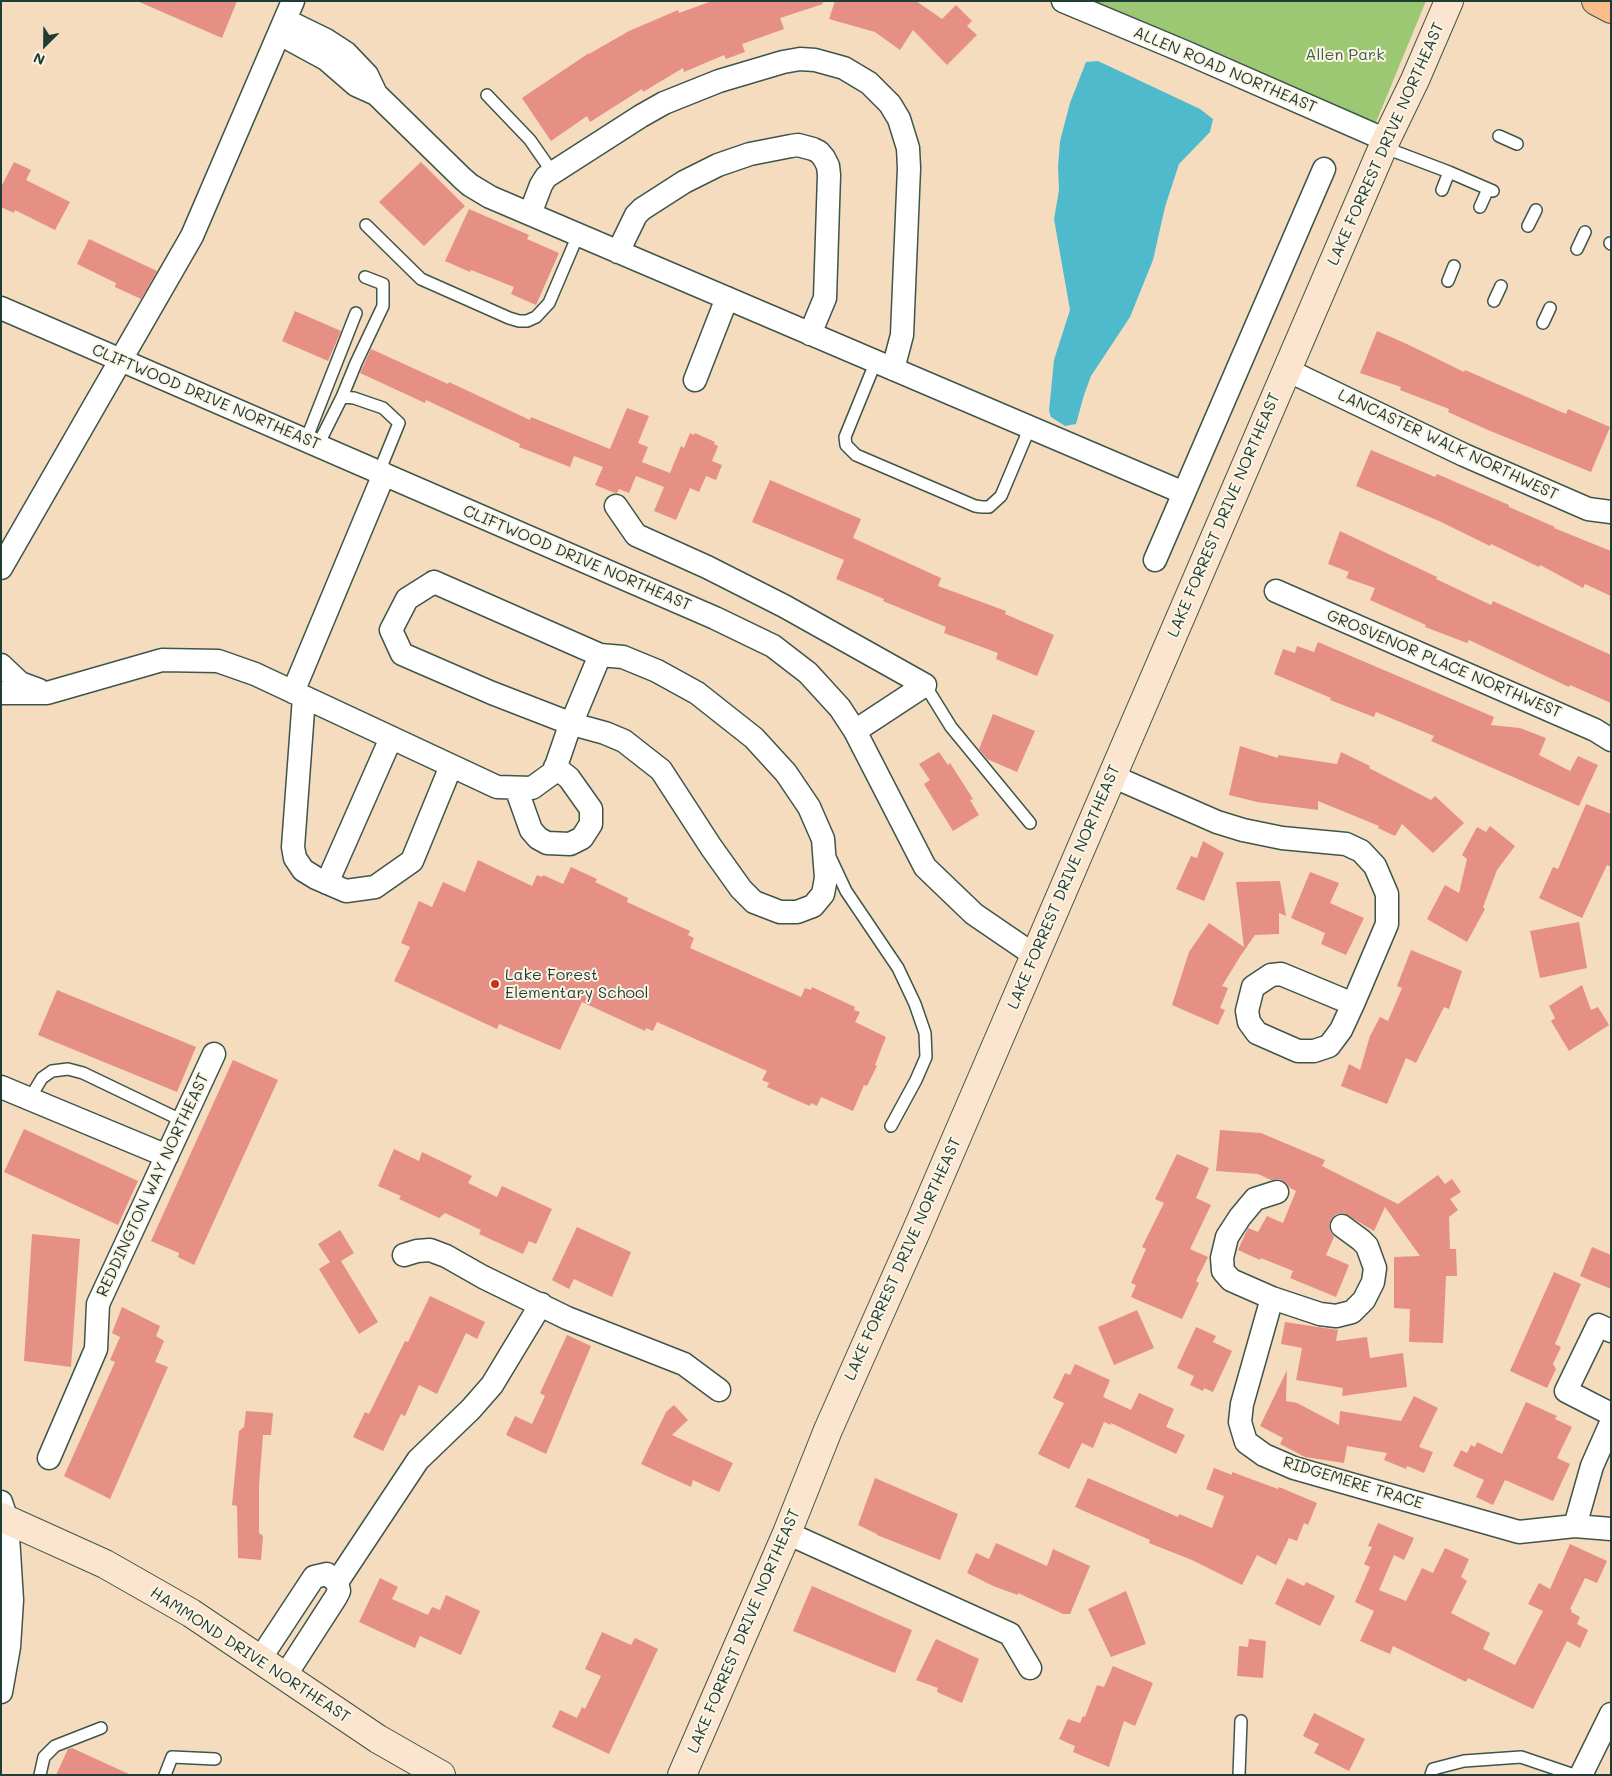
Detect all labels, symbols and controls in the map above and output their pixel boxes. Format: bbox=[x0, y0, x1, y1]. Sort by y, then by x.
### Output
north arrow bbox=[20, 20, 70, 70]
street label: LAKE FORREST DRIVE NORTHEAST bbox=[1324, 20, 1448, 268]
street label: ALLEN ROAD NORTHEAST bbox=[1130, 23, 1320, 117]
park label: Allen Park bbox=[1305, 45, 1385, 65]
text: N bbox=[30, 48, 48, 70]
street label: CLIFTWOOD DRIVE NORTHEAST bbox=[89, 340, 323, 454]
street label: LANCASTER WALK NORTHWEST bbox=[1335, 385, 1561, 505]
street label: LAKE FORREST DRIVE NORTHEAST bbox=[1164, 390, 1284, 640]
street label: CLIFTWOOD DRIVE NORTHEAST bbox=[460, 501, 694, 615]
street label: GROSVENOR PLACE NORTHWEST bbox=[1324, 606, 1564, 722]
street label: LAKE FORREST DRIVE NORTHEAST bbox=[1004, 762, 1124, 1012]
place label: Lake Forest Elementary School bbox=[505, 965, 649, 1003]
marker: Lake Forest Elementary School bbox=[489, 978, 501, 990]
street label: REDDINGTON WAY NORTHEAST bbox=[93, 1070, 213, 1300]
street label: LAKE FORREST DRIVE NORTHEAST bbox=[841, 1135, 965, 1383]
street label: RIDGEMERE TRACE bbox=[1281, 1453, 1425, 1513]
street label: LAKE FORREST DRIVE NORTHEAST bbox=[684, 1506, 804, 1756]
street label: HAMMOND DRIVE NORTHEAST bbox=[146, 1583, 354, 1727]

